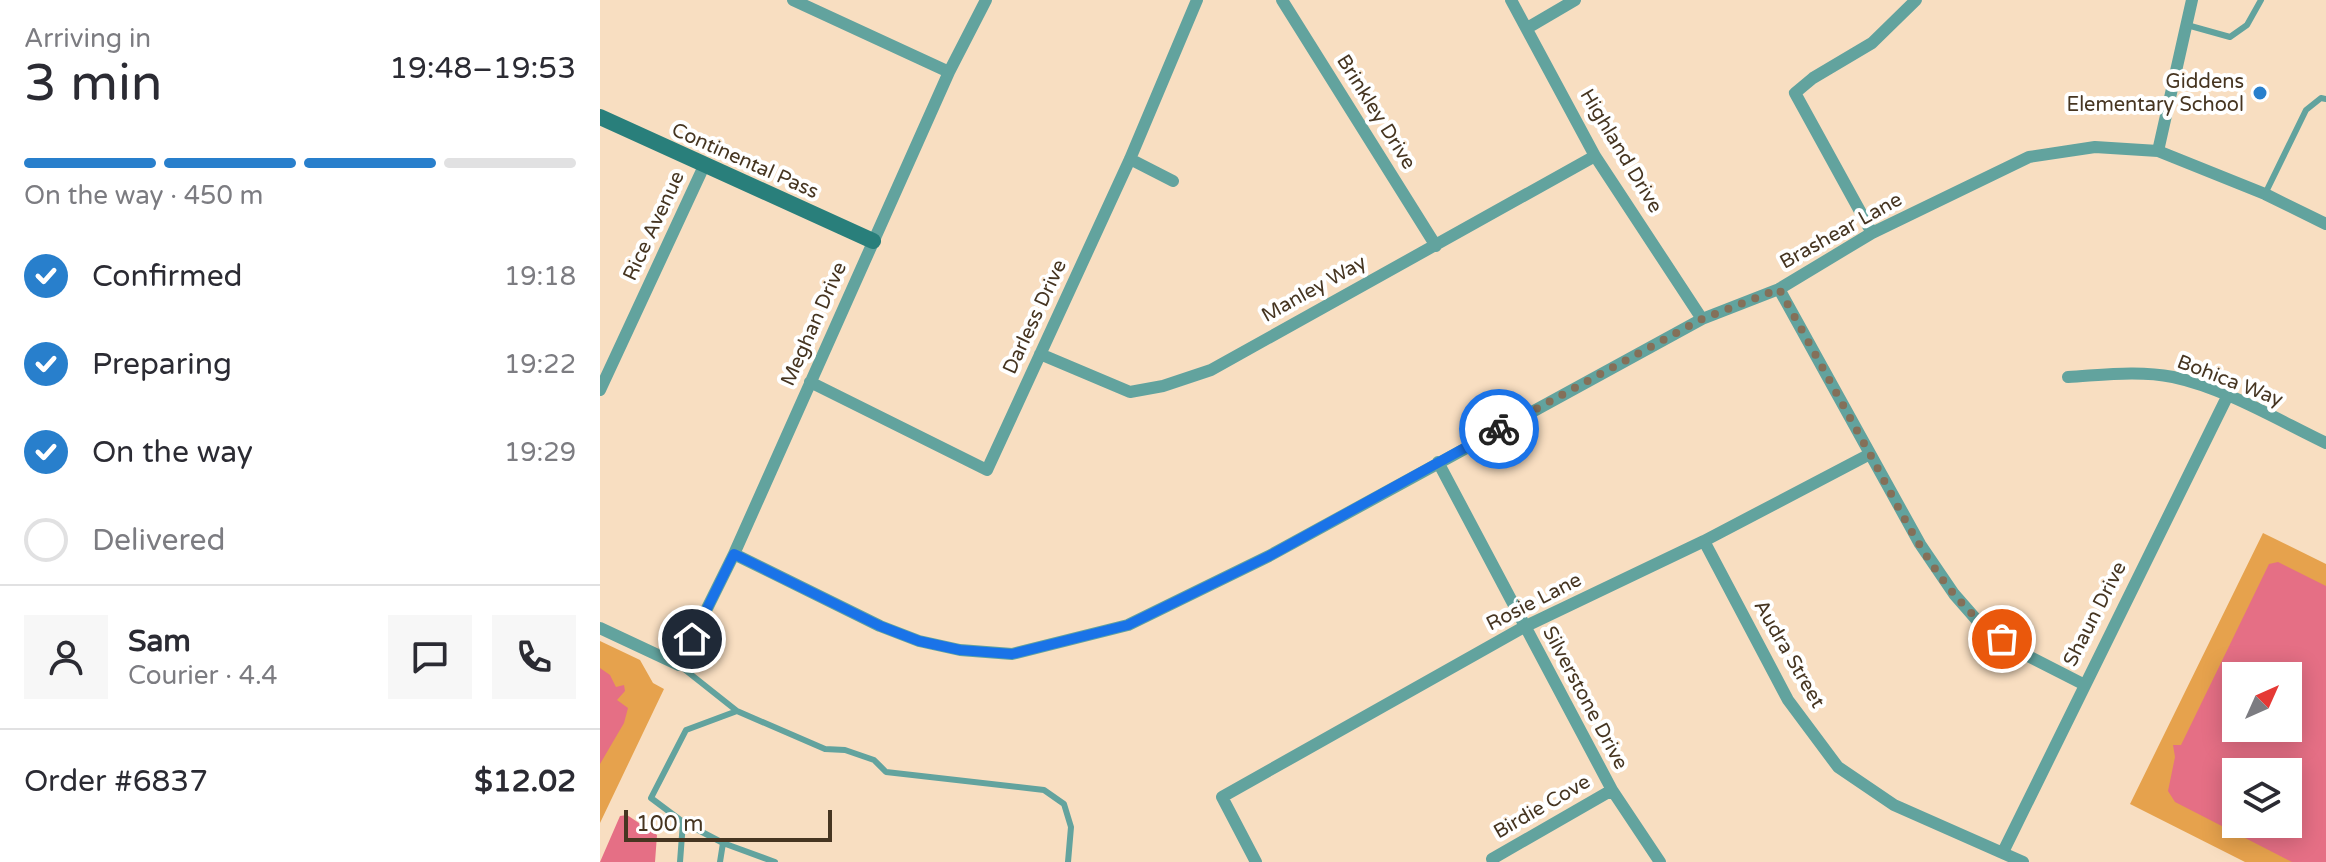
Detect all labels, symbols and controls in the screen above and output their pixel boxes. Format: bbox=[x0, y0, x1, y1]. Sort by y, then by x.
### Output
text: Arriving in bbox=[24, 23, 151, 54]
text: 19:48–19:53 bbox=[389, 50, 576, 87]
street label: Brinkley Drive bbox=[1331, 50, 1421, 174]
text: 3 min bbox=[24, 52, 163, 115]
place label: Giddens Elementary School bbox=[2066, 70, 2244, 117]
marker: Giddens Elementary School bbox=[2251, 84, 2269, 102]
street label: Highland Drive bbox=[1575, 85, 1667, 217]
street label: Continental Pass bbox=[668, 118, 822, 204]
street label: Rice Avenue bbox=[618, 167, 690, 285]
text: On the way · 450 m bbox=[24, 180, 263, 211]
street label: Brashear Lane bbox=[1776, 188, 1906, 274]
street label: Manley Way bbox=[1257, 250, 1371, 328]
icon: check bbox=[24, 254, 68, 298]
street label: Darless Drive bbox=[998, 256, 1072, 378]
text: Confirmed bbox=[92, 258, 243, 295]
street label: Meghan Drive bbox=[776, 258, 852, 390]
text: 19:18 bbox=[504, 261, 576, 292]
icon: check bbox=[24, 342, 68, 386]
text: Preparing bbox=[92, 346, 232, 383]
text: 19:22 bbox=[504, 349, 576, 380]
street label: Bohica Way bbox=[2174, 350, 2287, 412]
courier bbox=[1459, 389, 1539, 469]
icon: bike bbox=[1477, 407, 1521, 451]
icon: check bbox=[24, 430, 68, 474]
text: On the way bbox=[92, 434, 253, 471]
text: 19:29 bbox=[504, 437, 576, 468]
text: Delivered bbox=[92, 522, 226, 559]
street label: Shaun Drive bbox=[2058, 558, 2132, 670]
street label: Rosie Lane bbox=[1482, 568, 1586, 636]
street label: Audra Street bbox=[1748, 596, 1830, 713]
pin bbox=[658, 605, 726, 673]
pin bbox=[1968, 605, 2036, 673]
button: person bbox=[24, 615, 108, 699]
button: chat bbox=[388, 615, 472, 699]
button: phone bbox=[492, 615, 576, 699]
icon: home bbox=[670, 617, 714, 661]
icon: bag bbox=[1980, 617, 2024, 661]
street label: Silverstone Drive bbox=[1537, 622, 1633, 774]
text: Sam bbox=[128, 623, 191, 660]
text: Courier · 4.4 bbox=[128, 660, 278, 691]
north arrow bbox=[2222, 662, 2302, 742]
map controls bbox=[2222, 662, 2302, 838]
button: layers bbox=[2222, 758, 2302, 838]
text: Order #6837 bbox=[24, 763, 208, 800]
text: $12.02 bbox=[474, 763, 576, 800]
street label: Birdie Cove bbox=[1489, 770, 1595, 844]
scale bar bbox=[624, 806, 832, 842]
text: 100 m bbox=[636, 811, 703, 837]

